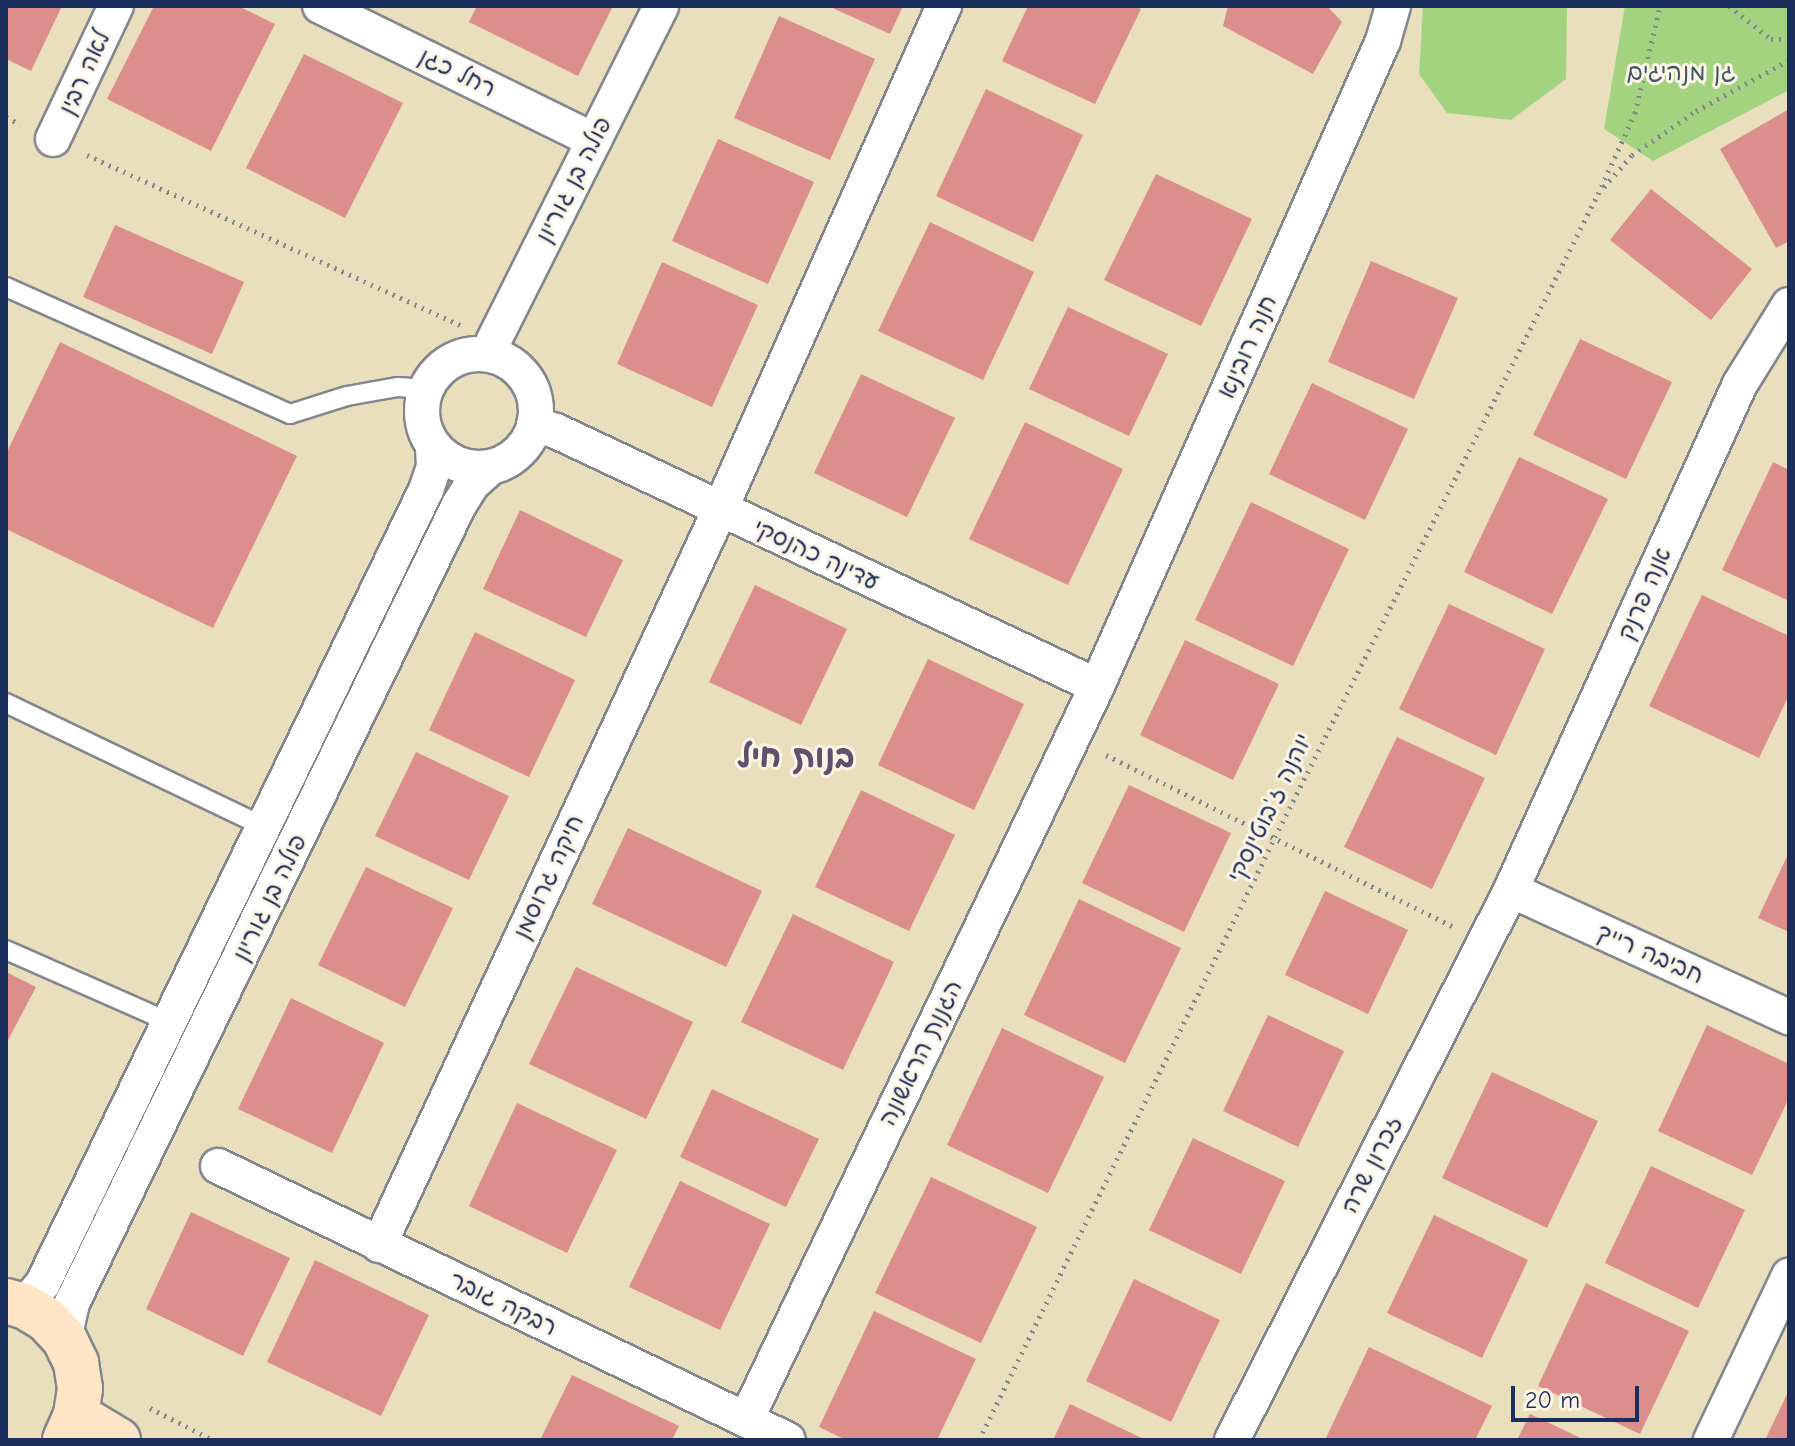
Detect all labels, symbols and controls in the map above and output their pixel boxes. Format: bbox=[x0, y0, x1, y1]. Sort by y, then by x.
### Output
street label: לאה רבין bbox=[53, 26, 117, 120]
street label: רחל כגן bbox=[414, 42, 500, 104]
park label: גן מנהיגים bbox=[1627, 59, 1735, 87]
street label: פולה בן גוריון bbox=[530, 112, 618, 248]
street label: חנה רובינא bbox=[1212, 291, 1284, 403]
street label: עדינה כהנסקי bbox=[749, 513, 883, 597]
street label: אנה פרנק bbox=[1612, 543, 1678, 645]
street label: יוהנה ז'בוטינסקי bbox=[1222, 729, 1318, 887]
district label: בנות חיל bbox=[737, 738, 855, 776]
street label: חיקה גרוסמן bbox=[508, 810, 590, 944]
street label: פולה בן גוריון bbox=[227, 830, 313, 966]
street label: חביבה רייך bbox=[1592, 918, 1708, 990]
street label: הגננת הראשונה bbox=[873, 975, 969, 1131]
street label: זכרון שרה bbox=[1335, 1112, 1409, 1218]
street label: רבקה גובר bbox=[445, 1266, 561, 1342]
scale bar bbox=[1515, 1370, 1643, 1420]
text: 20 m bbox=[1525, 1386, 1580, 1414]

